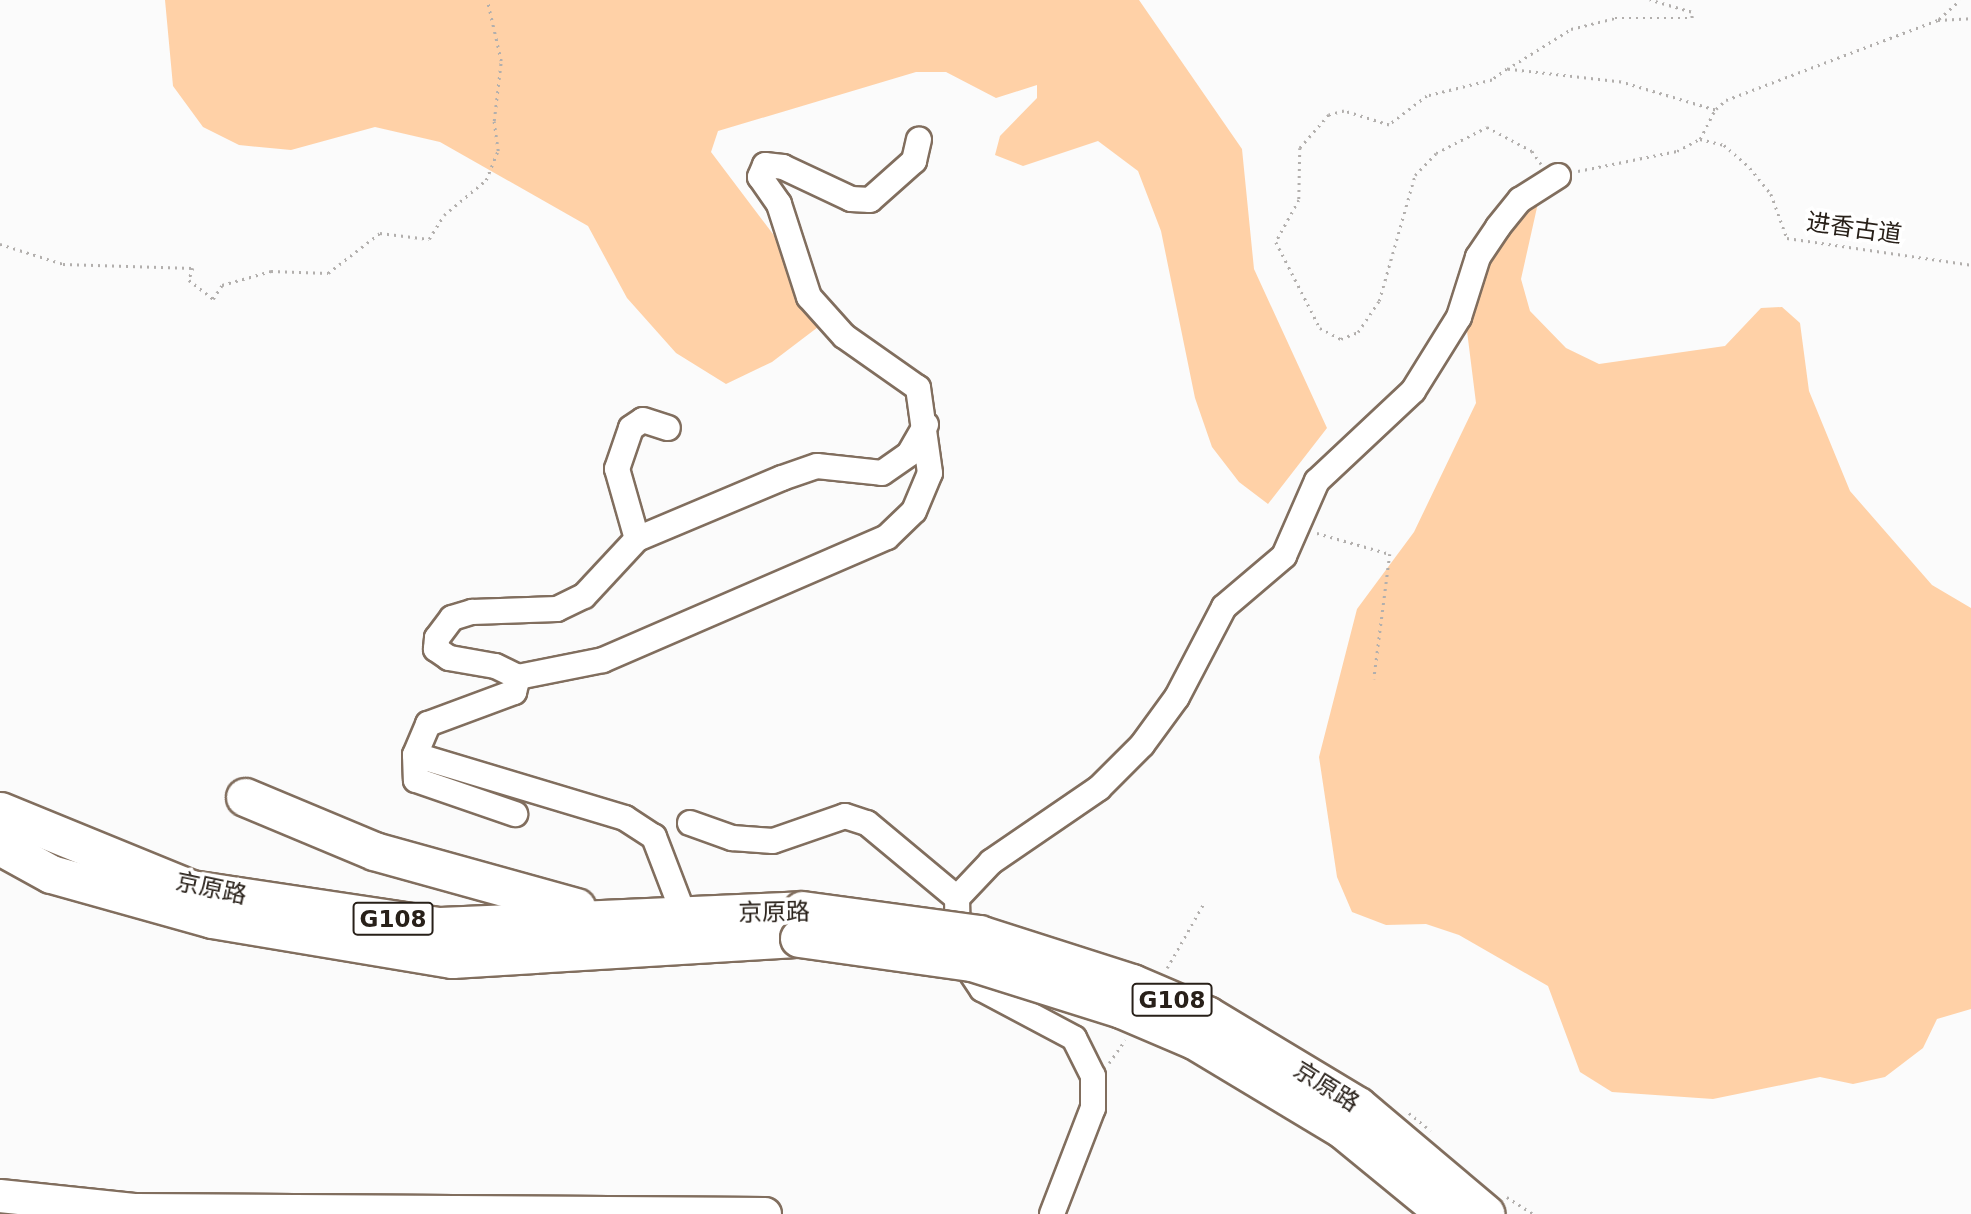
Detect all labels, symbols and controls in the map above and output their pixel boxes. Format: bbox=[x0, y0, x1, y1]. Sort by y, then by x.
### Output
street label: 进香古道 bbox=[1804, 208, 1904, 250]
street label: 京原路 bbox=[173, 867, 249, 911]
street label: 京原路 bbox=[738, 898, 810, 928]
road number: G108 bbox=[351, 900, 435, 938]
road number: G108 bbox=[1130, 981, 1214, 1020]
street label: 京原路 bbox=[1288, 1056, 1364, 1118]

